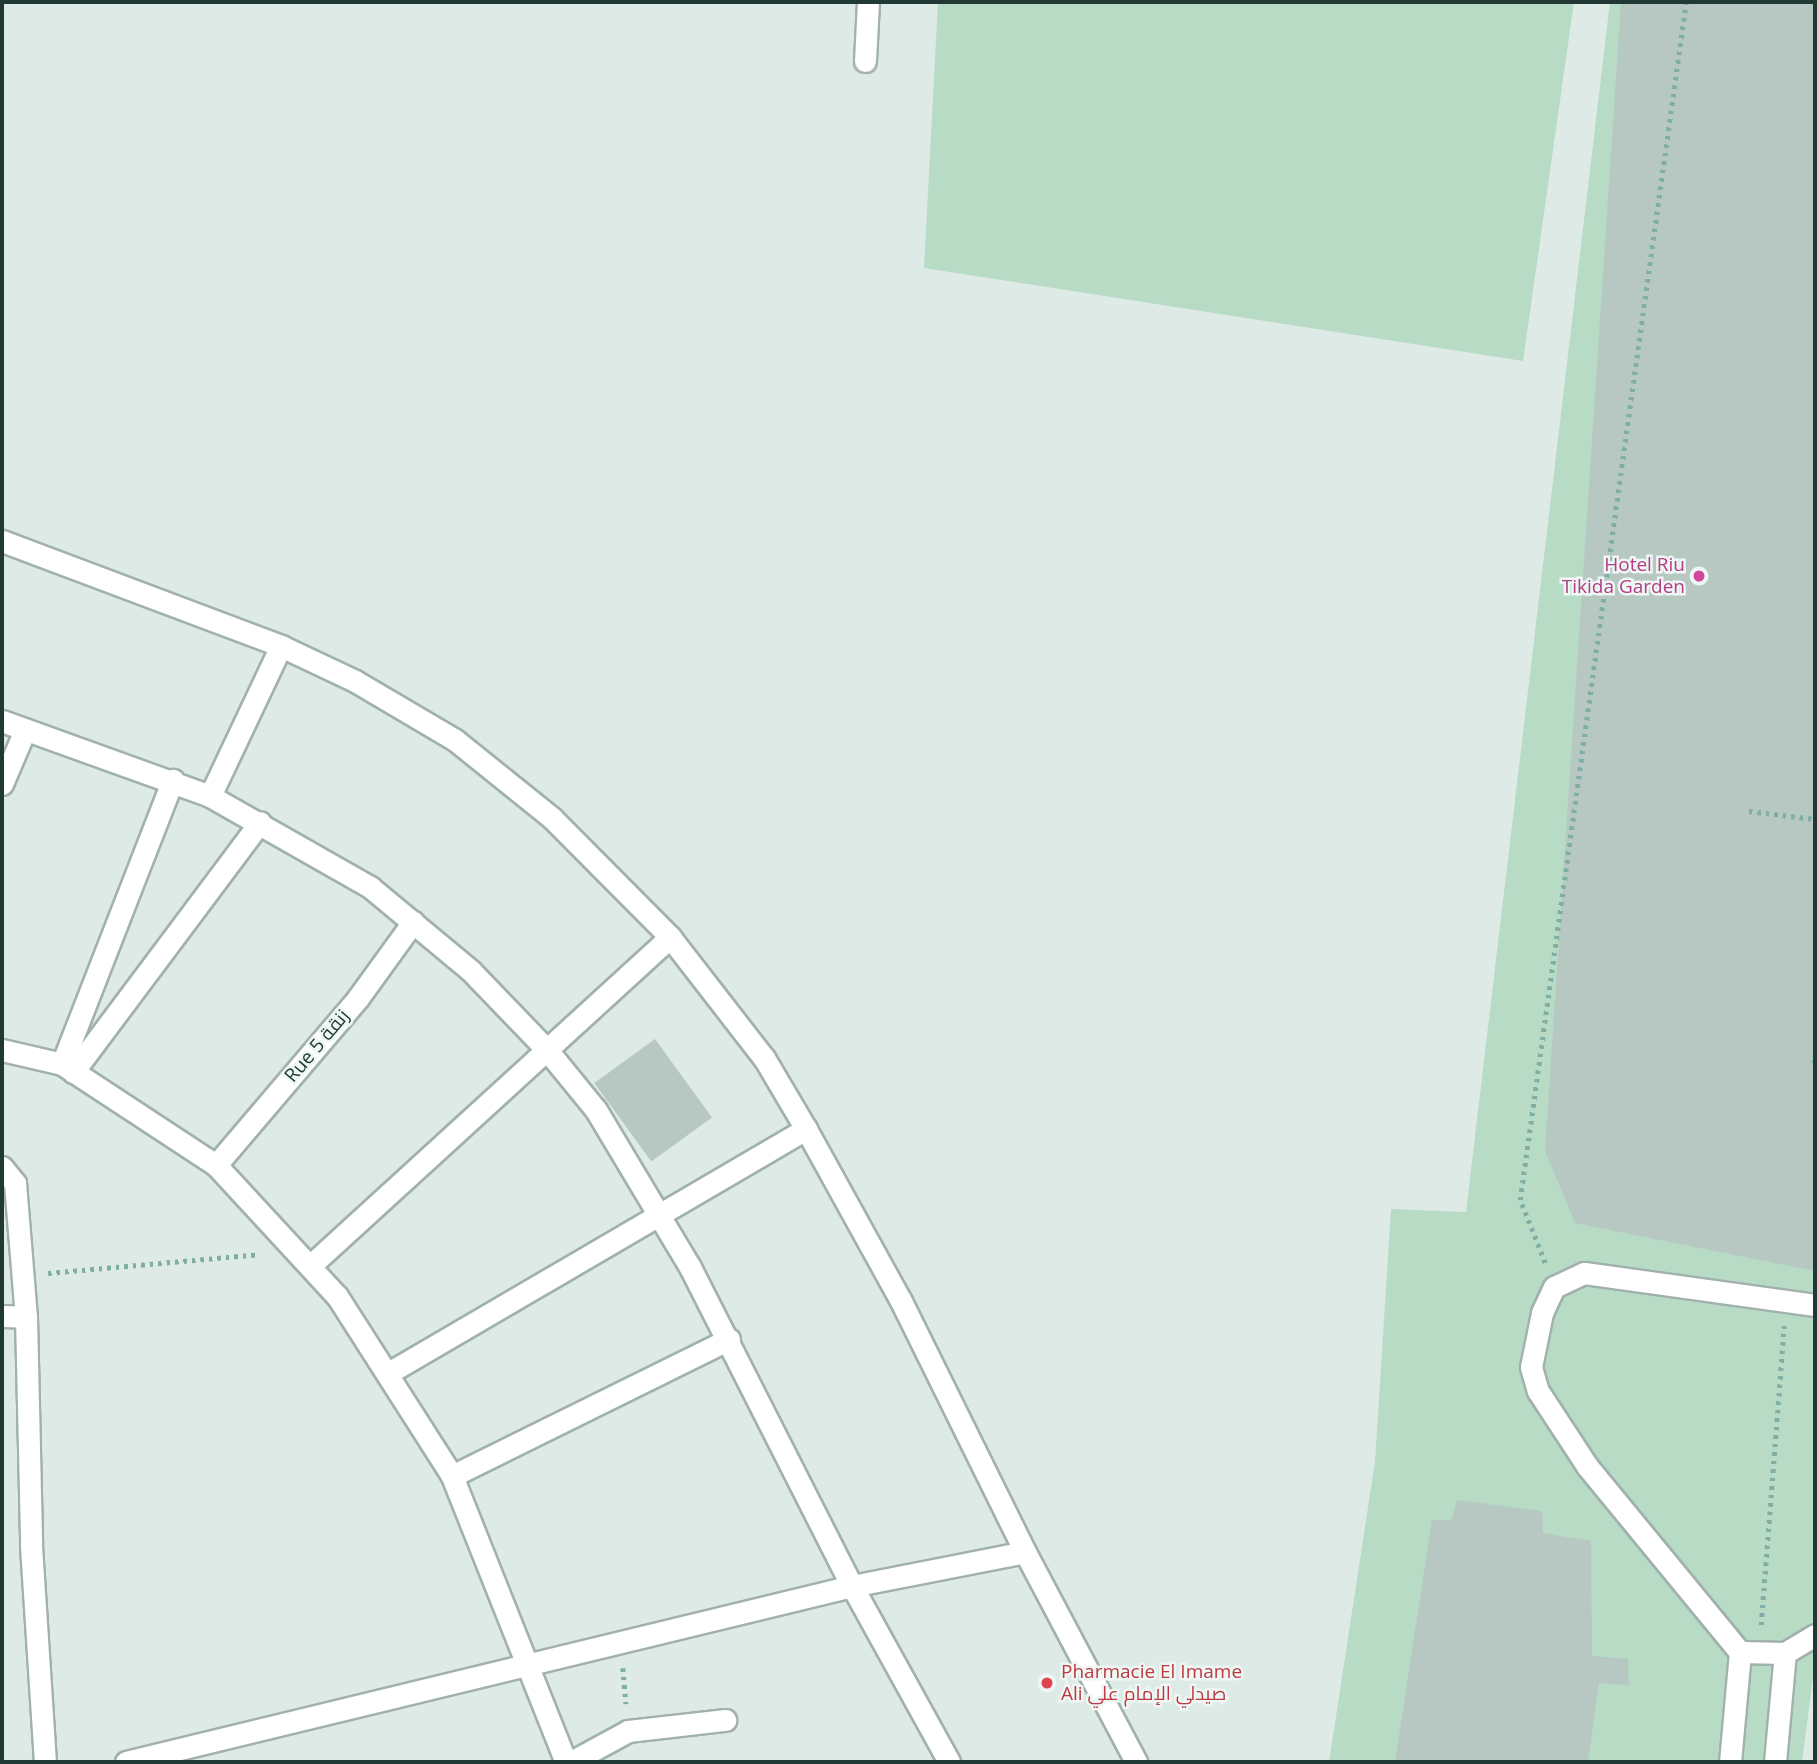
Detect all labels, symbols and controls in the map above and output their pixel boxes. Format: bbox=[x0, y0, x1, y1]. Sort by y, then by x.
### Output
place label: Hotel Riu Tikida Garden bbox=[1562, 554, 1685, 598]
marker: Hotel Riu Tikida Garden bbox=[1691, 568, 1707, 584]
street label: Rue 5 زنقة bbox=[280, 1005, 354, 1087]
place label: Pharmacie El Imame Ali صيدلي الإمام علي bbox=[1061, 1661, 1242, 1705]
marker: Pharmacie El Imame Ali صيدلي الإمام علي bbox=[1039, 1675, 1055, 1691]

